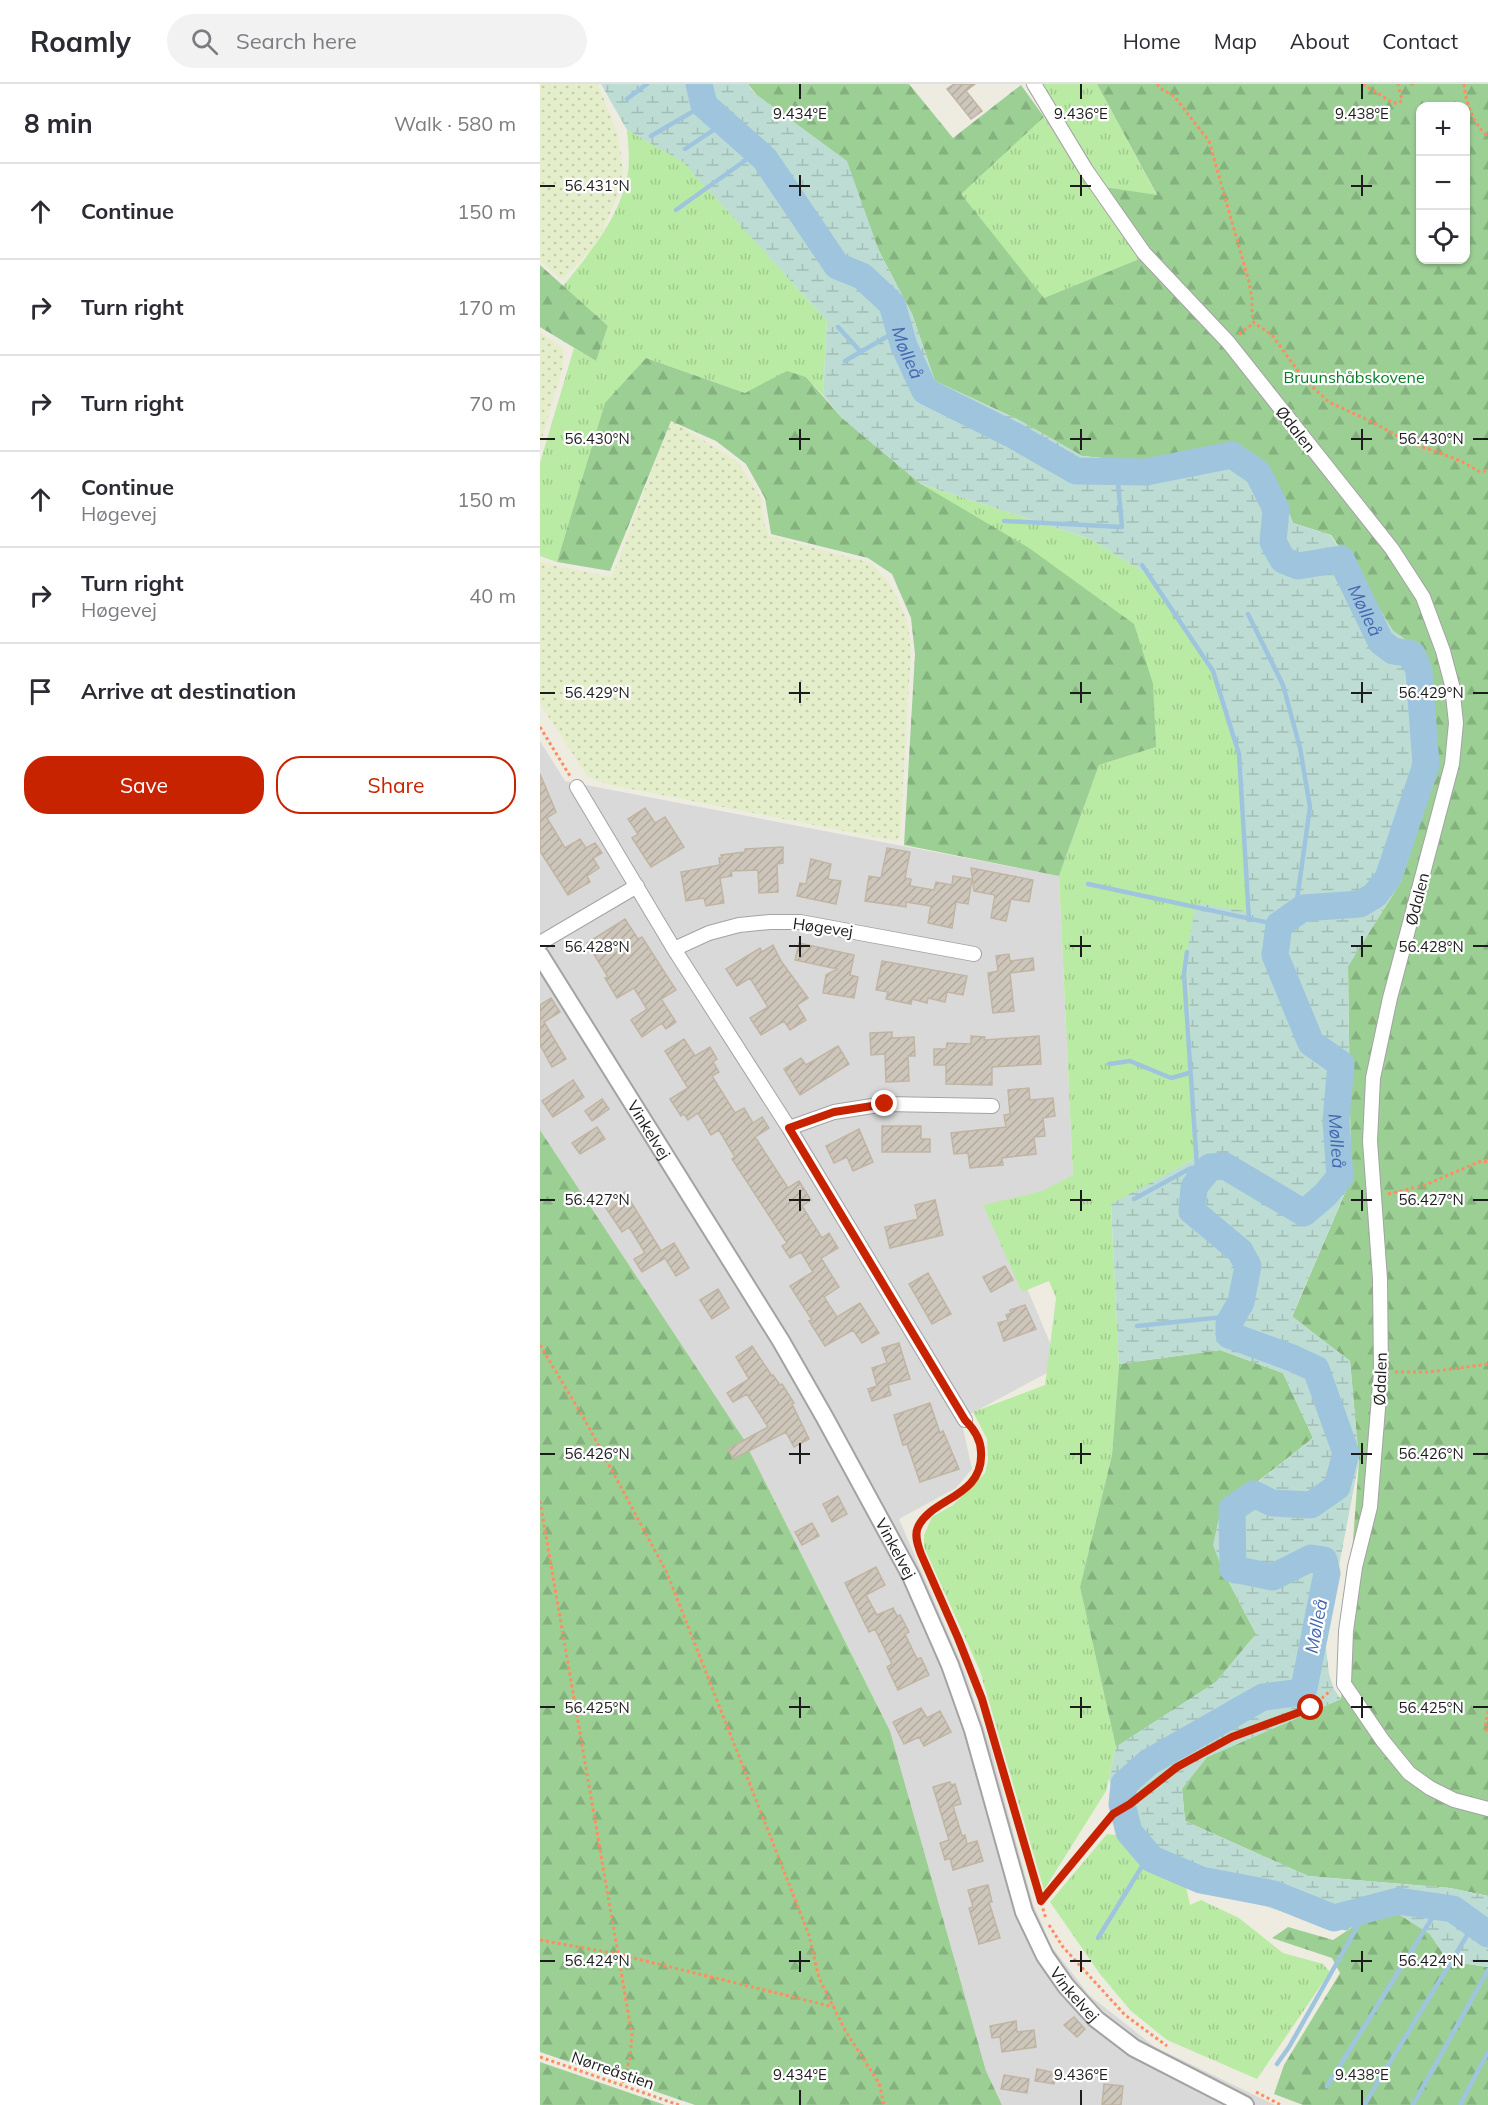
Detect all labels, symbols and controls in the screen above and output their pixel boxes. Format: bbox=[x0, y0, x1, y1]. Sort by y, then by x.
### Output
search box bbox=[167, 14, 587, 68]
text: Roamly bbox=[30, 24, 131, 59]
icon: search bbox=[188, 25, 221, 58]
text: Search here bbox=[236, 27, 357, 55]
text: Home bbox=[1123, 28, 1181, 54]
text: Map bbox=[1214, 28, 1257, 54]
text: About bbox=[1290, 28, 1349, 54]
text: Contact bbox=[1382, 28, 1458, 54]
map controls bbox=[1416, 102, 1470, 264]
button: + bbox=[1416, 102, 1470, 156]
text: 9.434°E bbox=[773, 104, 827, 123]
text: 9.436°E bbox=[1054, 104, 1108, 123]
text: 9.438°E bbox=[1335, 104, 1389, 123]
text: 8 min bbox=[24, 107, 93, 140]
text: Walk · 580 m bbox=[394, 111, 516, 136]
button: − bbox=[1416, 156, 1470, 210]
text: 56.431°N bbox=[564, 176, 630, 195]
icon: ahead bbox=[24, 195, 57, 228]
text: Continue bbox=[81, 197, 174, 225]
text: 150 m bbox=[457, 199, 516, 224]
button: locate bbox=[1416, 210, 1470, 264]
icon: right bbox=[24, 291, 57, 324]
text: Turn right bbox=[81, 293, 184, 321]
text: 170 m bbox=[457, 295, 516, 320]
water label: Mølleå bbox=[887, 323, 929, 383]
park label: Bruunshåbskovene bbox=[1283, 367, 1425, 387]
icon: right bbox=[24, 387, 57, 420]
text: Turn right bbox=[81, 389, 184, 417]
text: 70 m bbox=[469, 391, 516, 416]
street label: Ødalen bbox=[1272, 402, 1320, 456]
text: 56.430°N bbox=[564, 429, 630, 448]
text: 56.430°N bbox=[1398, 429, 1464, 448]
text: Continue bbox=[81, 473, 174, 501]
icon: ahead bbox=[24, 483, 57, 516]
text: 150 m bbox=[457, 487, 516, 512]
text: Høgevej bbox=[81, 501, 157, 526]
text: Turn right bbox=[81, 569, 184, 597]
icon: right bbox=[24, 579, 57, 612]
water label: Mølleå bbox=[1343, 580, 1388, 640]
text: 40 m bbox=[469, 583, 516, 608]
text: Høgevej bbox=[81, 597, 157, 622]
icon: arrive bbox=[24, 675, 57, 708]
text: Arrive at destination bbox=[81, 677, 296, 705]
text: 56.429°N bbox=[564, 683, 630, 702]
text: 56.429°N bbox=[1398, 683, 1464, 702]
button: Save bbox=[24, 756, 264, 814]
button: Share bbox=[276, 756, 516, 814]
street label: Ødalen bbox=[1401, 871, 1433, 927]
street label: Høgevej bbox=[792, 913, 854, 941]
text: 56.428°N bbox=[564, 937, 630, 956]
text: 56.428°N bbox=[1398, 937, 1464, 956]
route end bbox=[871, 1090, 897, 1116]
street label: Vinkelvej bbox=[623, 1097, 675, 1163]
water label: Mølleå bbox=[1324, 1113, 1351, 1169]
text: 56.427°N bbox=[564, 1190, 630, 1209]
text: 56.427°N bbox=[1398, 1190, 1464, 1209]
street label: Ødalen bbox=[1369, 1352, 1391, 1406]
text: 56.426°N bbox=[564, 1444, 630, 1463]
text: 56.426°N bbox=[1398, 1444, 1464, 1463]
street label: Vinkelvej bbox=[871, 1515, 920, 1582]
water label: Mølleå bbox=[1299, 1597, 1333, 1655]
route start bbox=[1297, 1694, 1323, 1720]
text: 56.425°N bbox=[564, 1698, 630, 1717]
text: 56.425°N bbox=[1398, 1698, 1464, 1717]
text: 56.424°N bbox=[564, 1951, 630, 1970]
text: 56.424°N bbox=[1398, 1951, 1464, 1970]
street label: Vinkelvej bbox=[1046, 1963, 1104, 2026]
street label: Nørreåstien bbox=[569, 2047, 657, 2093]
text: 9.434°E bbox=[773, 2065, 827, 2084]
text: 9.436°E bbox=[1054, 2065, 1108, 2084]
text: 9.438°E bbox=[1335, 2065, 1389, 2084]

